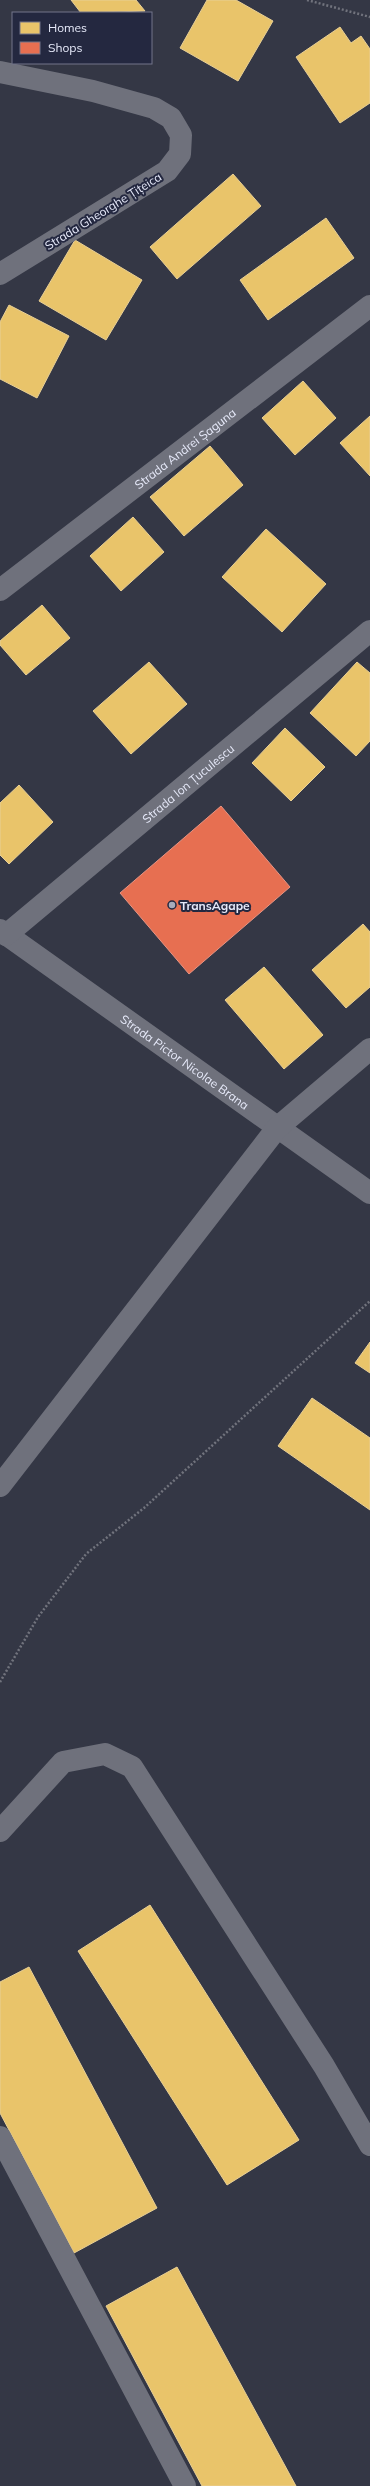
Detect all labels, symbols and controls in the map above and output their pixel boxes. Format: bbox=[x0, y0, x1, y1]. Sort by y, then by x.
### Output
legend bbox=[12, 12, 152, 64]
text: Homes bbox=[48, 20, 87, 35]
text: Shops bbox=[48, 40, 83, 55]
street label: Strada Gheorghe Țițeica bbox=[42, 169, 165, 254]
street label: Strada Andrei Șaguna bbox=[131, 405, 238, 492]
street label: Strada Ion Țuculescu bbox=[139, 740, 237, 826]
place label: TransAgape bbox=[180, 898, 250, 913]
marker: TransAgape bbox=[167, 900, 177, 910]
street label: Strada Pictor Nicolae Brana bbox=[118, 1011, 252, 1112]

